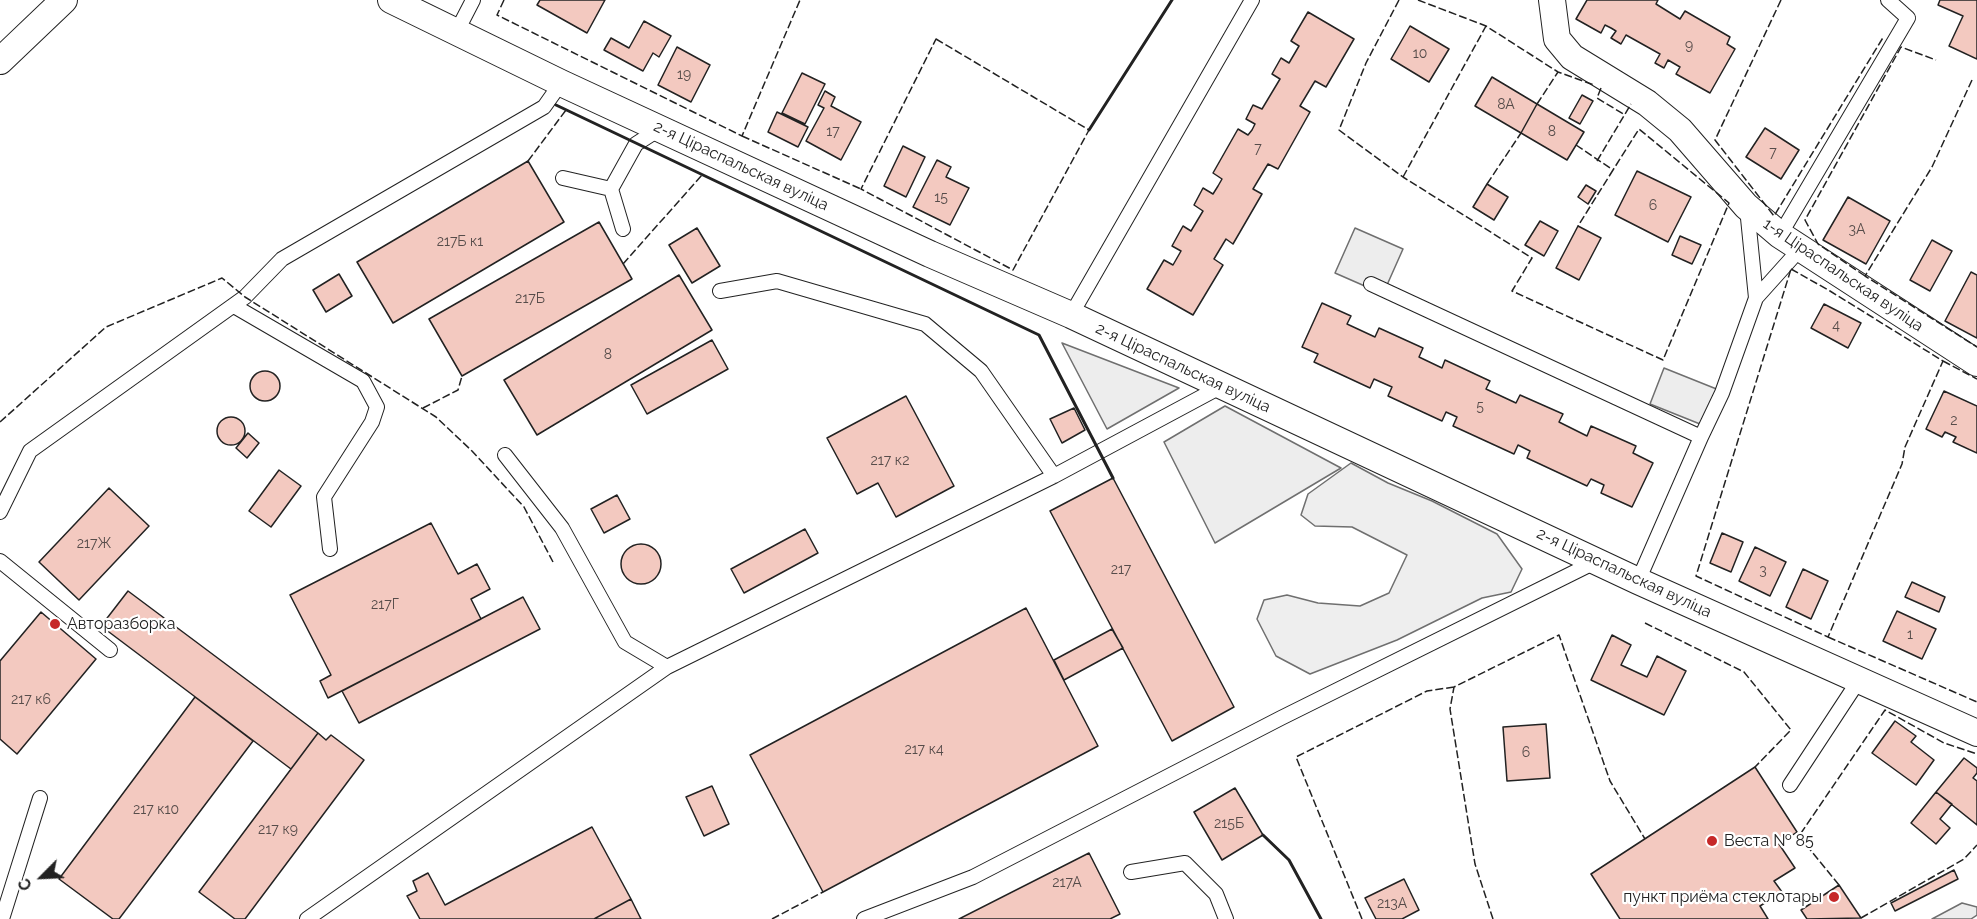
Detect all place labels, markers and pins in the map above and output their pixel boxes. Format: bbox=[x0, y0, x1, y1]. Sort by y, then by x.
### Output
place label: Авторазборка bbox=[67, 614, 176, 634]
marker: Авторазборка bbox=[48, 617, 62, 631]
place label: Веста № 85 bbox=[1724, 831, 1814, 851]
marker: Веста № 85 bbox=[1705, 834, 1719, 848]
place label: пункт приёма стеклотары bbox=[1623, 887, 1822, 907]
marker: пункт приёма стеклотары bbox=[1827, 890, 1841, 904]

